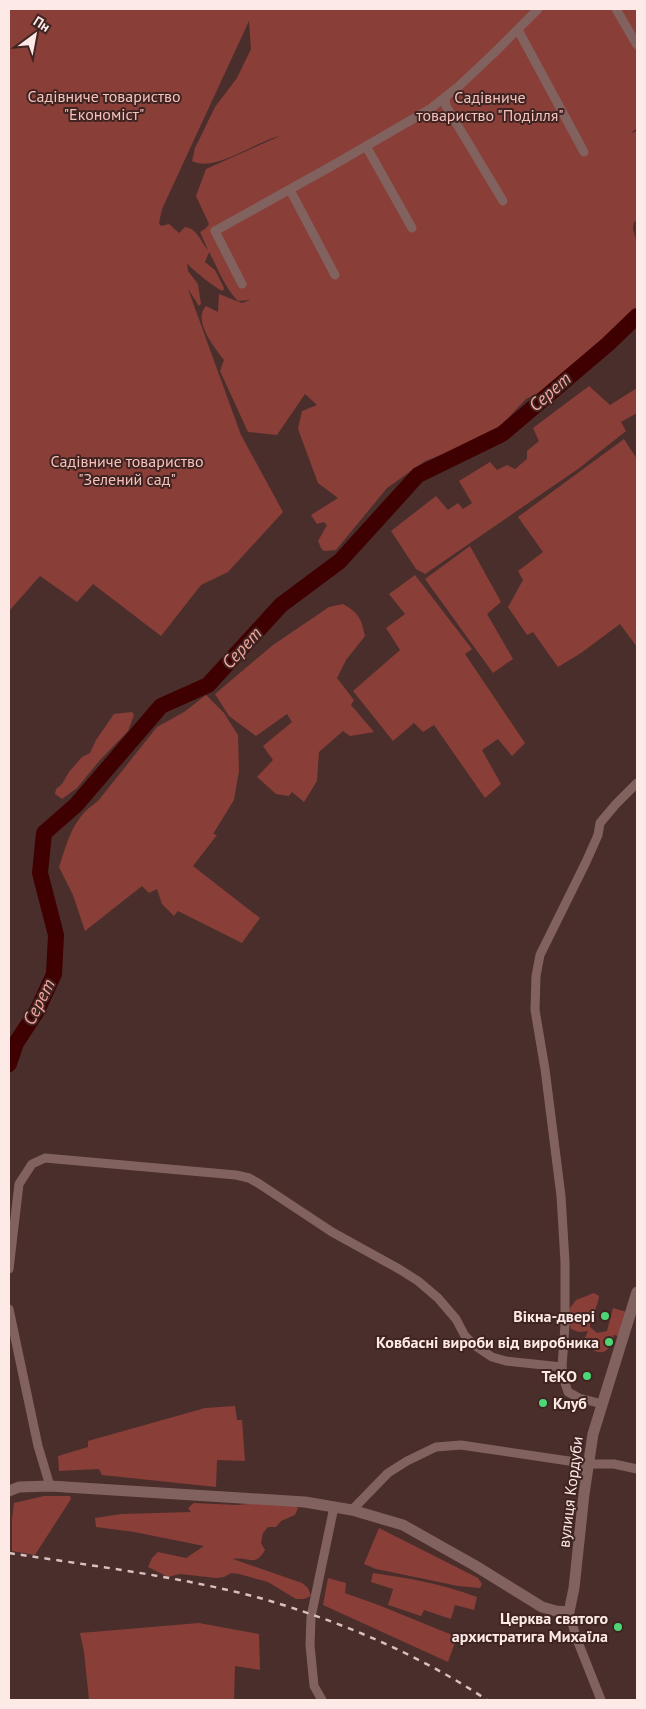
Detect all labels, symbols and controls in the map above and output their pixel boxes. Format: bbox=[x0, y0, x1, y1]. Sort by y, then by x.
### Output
north arrow bbox=[10, 10, 60, 60]
text: Пн bbox=[30, 12, 54, 36]
park label: Садівниче товариство "Економіст" bbox=[27, 86, 181, 124]
park label: Садівниче товариство "Поділля" bbox=[416, 87, 564, 125]
water label: Серет bbox=[524, 367, 576, 416]
park label: Садівниче товариство "Зелений сад" bbox=[50, 451, 204, 489]
water label: Серет bbox=[217, 622, 267, 673]
water label: Серет bbox=[17, 975, 60, 1029]
place label: Вікна-двері bbox=[513, 1306, 595, 1326]
marker: Вікна-двері bbox=[599, 1310, 611, 1322]
place label: Ковбасні вироби від виробника bbox=[376, 1332, 599, 1352]
marker: Ковбасні вироби від виробника bbox=[603, 1336, 615, 1348]
place label: ТеКО bbox=[542, 1366, 577, 1386]
marker: ТеКО bbox=[581, 1370, 593, 1382]
place label: Клуб bbox=[553, 1393, 587, 1413]
marker: Клуб bbox=[537, 1397, 549, 1409]
street label: вулиця Кордуби bbox=[553, 1435, 587, 1549]
place label: Церква святого архистратига Михаїла bbox=[452, 1608, 608, 1646]
marker: Церква святого архистратига Михаїла bbox=[612, 1621, 624, 1633]

